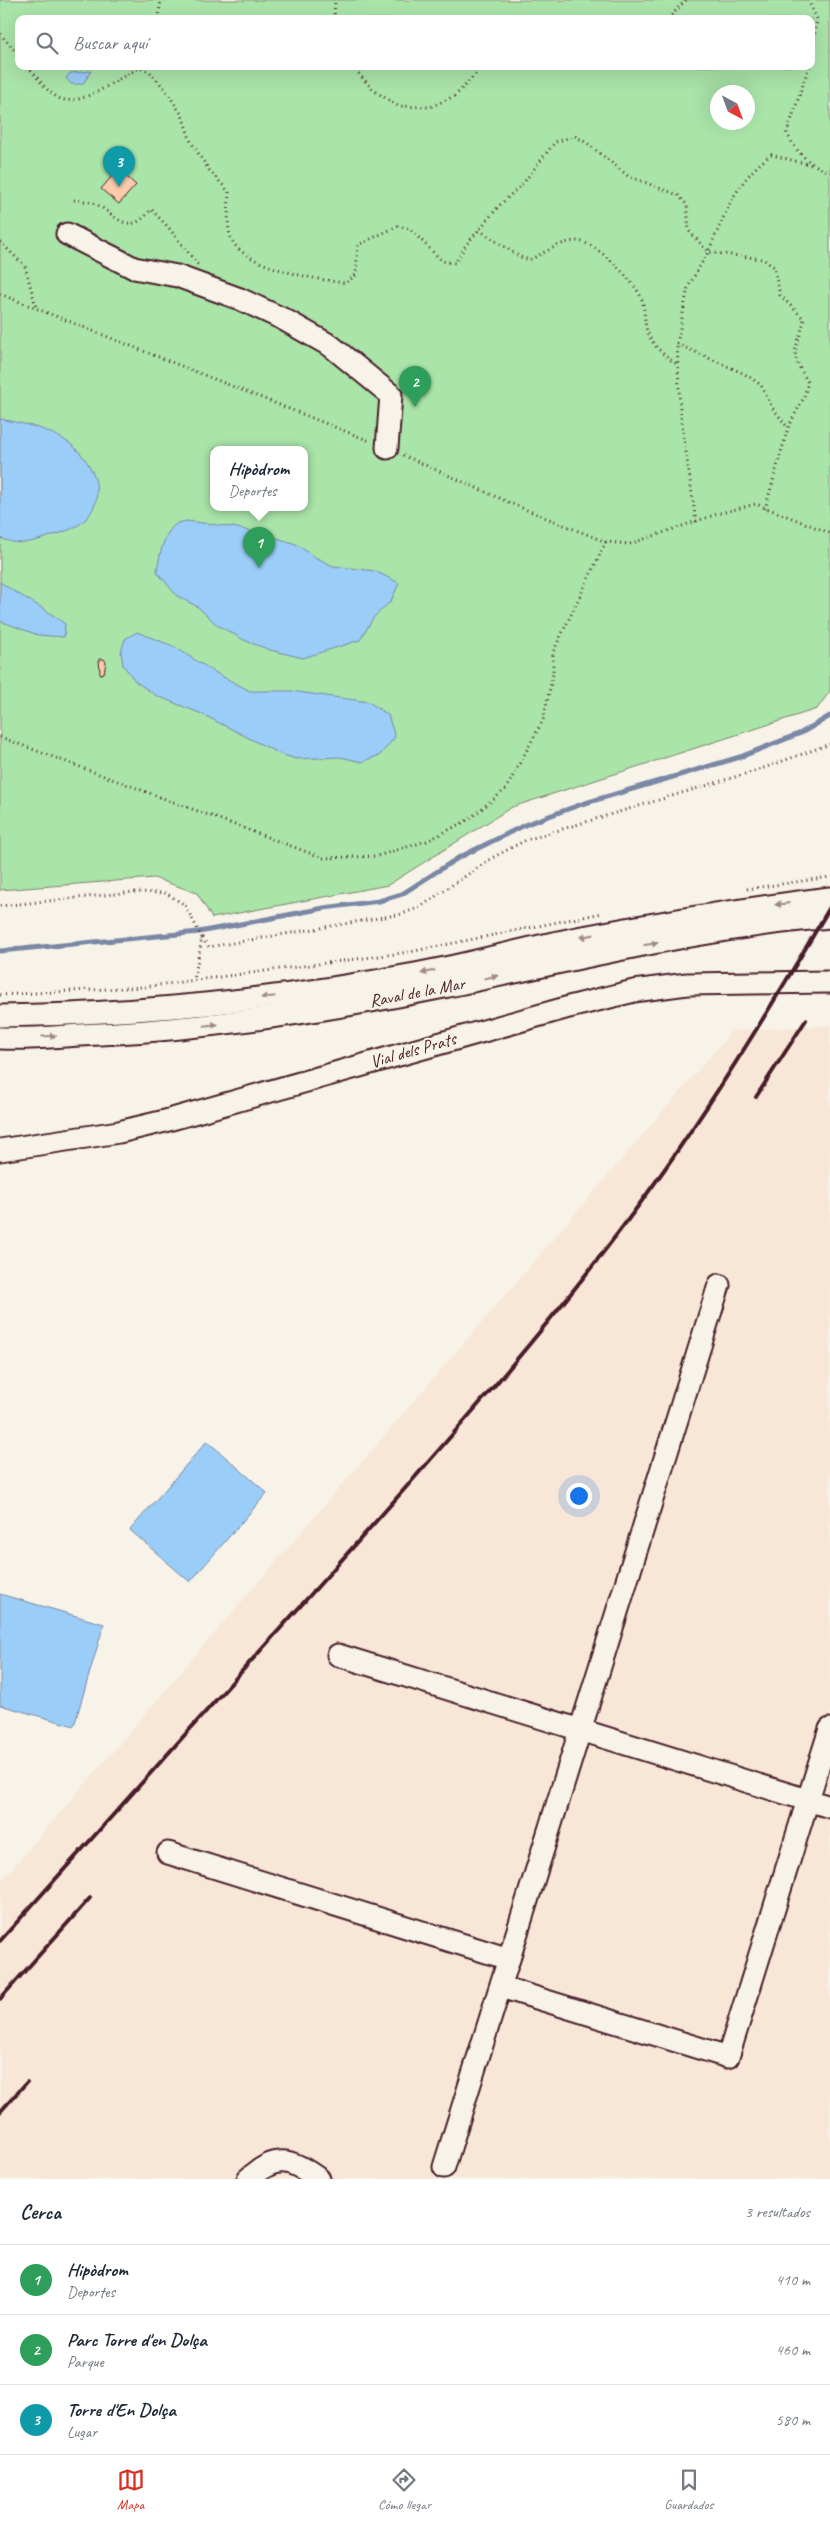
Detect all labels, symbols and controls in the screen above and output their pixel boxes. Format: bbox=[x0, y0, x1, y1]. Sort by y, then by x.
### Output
search box bbox=[15, 15, 815, 70]
icon: search bbox=[33, 29, 61, 57]
text: Buscar aquí bbox=[73, 31, 147, 55]
north arrow bbox=[710, 85, 755, 130]
pin: 3 bbox=[103, 146, 135, 187]
pin: 2 bbox=[399, 366, 431, 407]
popup bbox=[210, 446, 308, 511]
text: Hipòdrom bbox=[229, 457, 289, 481]
text: Deportes bbox=[229, 481, 277, 501]
pin: 1 bbox=[243, 527, 275, 568]
one-way arrow bbox=[773, 900, 789, 908]
one-way arrow bbox=[579, 932, 594, 940]
one-way arrow bbox=[643, 939, 659, 947]
one-way arrow bbox=[420, 968, 436, 976]
street label: Raval de la Mar bbox=[367, 972, 468, 1012]
one-way arrow bbox=[484, 972, 500, 980]
one-way arrow bbox=[259, 993, 275, 1001]
one-way arrow bbox=[203, 1021, 219, 1029]
street label: Vial dels Prats bbox=[368, 1027, 460, 1073]
one-way arrow bbox=[41, 1032, 57, 1040]
your location bbox=[566, 1483, 592, 1509]
text: Cerca bbox=[20, 2199, 61, 2225]
text: 3 resultados bbox=[745, 2202, 810, 2222]
text: Hipòdrom bbox=[67, 2258, 128, 2282]
text: 1 bbox=[32, 2270, 40, 2290]
text: 410 m bbox=[776, 2270, 810, 2290]
text: Deportes bbox=[67, 2282, 115, 2302]
text: Parc Torre d'en Dolça bbox=[67, 2328, 207, 2352]
text: 2 bbox=[32, 2340, 40, 2360]
text: 460 m bbox=[776, 2340, 810, 2360]
text: Parque bbox=[67, 2352, 104, 2372]
text: Torre d'En Dolça bbox=[67, 2398, 176, 2422]
text: 3 bbox=[32, 2410, 40, 2430]
text: 580 m bbox=[776, 2410, 810, 2430]
text: Lugar bbox=[67, 2422, 97, 2442]
tab: Mapa bbox=[117, 2466, 145, 2513]
tab: Cómo llegar bbox=[378, 2466, 431, 2513]
tab: Guardados bbox=[664, 2466, 713, 2513]

